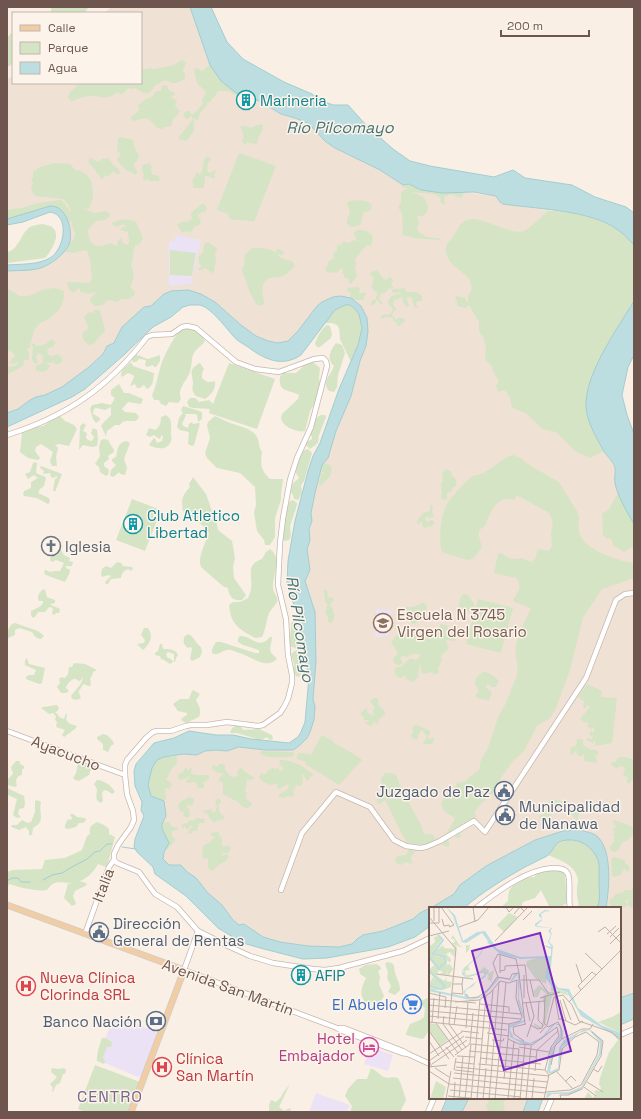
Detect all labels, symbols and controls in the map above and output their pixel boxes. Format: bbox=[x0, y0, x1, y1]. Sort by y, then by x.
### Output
legend bbox=[12, 12, 142, 84]
scale bar bbox=[501, 12, 589, 38]
text: 200 m bbox=[507, 18, 543, 34]
text: Calle bbox=[48, 20, 76, 36]
text: Parque bbox=[48, 40, 88, 56]
text: Agua bbox=[48, 60, 78, 76]
building icon: Marineria bbox=[235, 89, 257, 111]
place label: Marineria bbox=[260, 91, 327, 110]
water label: Río Pilcomayo bbox=[286, 117, 395, 138]
place label: Club Atletico Libertad bbox=[147, 506, 240, 542]
building icon: Club Atletico Libertad bbox=[122, 513, 144, 535]
church icon: Iglesia bbox=[40, 535, 62, 557]
place label: Iglesia bbox=[65, 537, 111, 556]
water label: Río Pilcomayo bbox=[281, 574, 319, 685]
place label: Escuela N 3745 Virgen del Rosario bbox=[397, 605, 527, 641]
school or university icon: Escuela N 3745 Virgen del Rosario bbox=[372, 612, 394, 634]
street label: Ayacucho bbox=[29, 731, 103, 775]
public building icon: Juzgado de Paz bbox=[493, 780, 515, 802]
place label: Juzgado de Paz bbox=[376, 782, 490, 801]
place label: Municipalidad de Nanawa bbox=[519, 797, 620, 833]
public building icon: Municipalidad de Nanawa bbox=[494, 804, 516, 826]
street label: Italia bbox=[88, 865, 118, 905]
inset map bbox=[429, 907, 621, 1099]
place label: Dirección General de Rentas bbox=[113, 914, 245, 950]
public building icon: Dirección General de Rentas bbox=[88, 921, 110, 943]
street label: Avenida San Martín bbox=[160, 954, 296, 1020]
building icon: AFIP bbox=[290, 964, 312, 986]
place label: AFIP bbox=[315, 966, 345, 985]
place label: Nueva Clínica Clorinda SRL bbox=[40, 968, 136, 1004]
hospital icon: Nueva Clínica Clorinda SRL bbox=[15, 975, 37, 997]
supermarket icon: El Abuelo bbox=[401, 993, 423, 1015]
place label: El Abuelo bbox=[332, 995, 398, 1014]
bank icon: Banco Nación bbox=[145, 1010, 167, 1032]
place label: Banco Nación bbox=[43, 1012, 142, 1031]
place label: Hotel Embajador bbox=[279, 1029, 355, 1065]
hotel icon: Hotel Embajador bbox=[358, 1036, 380, 1058]
place label: Clínica San Martín bbox=[176, 1049, 254, 1085]
hospital icon: Clínica San Martín bbox=[151, 1056, 173, 1078]
district label: CENTRO bbox=[77, 1086, 143, 1107]

